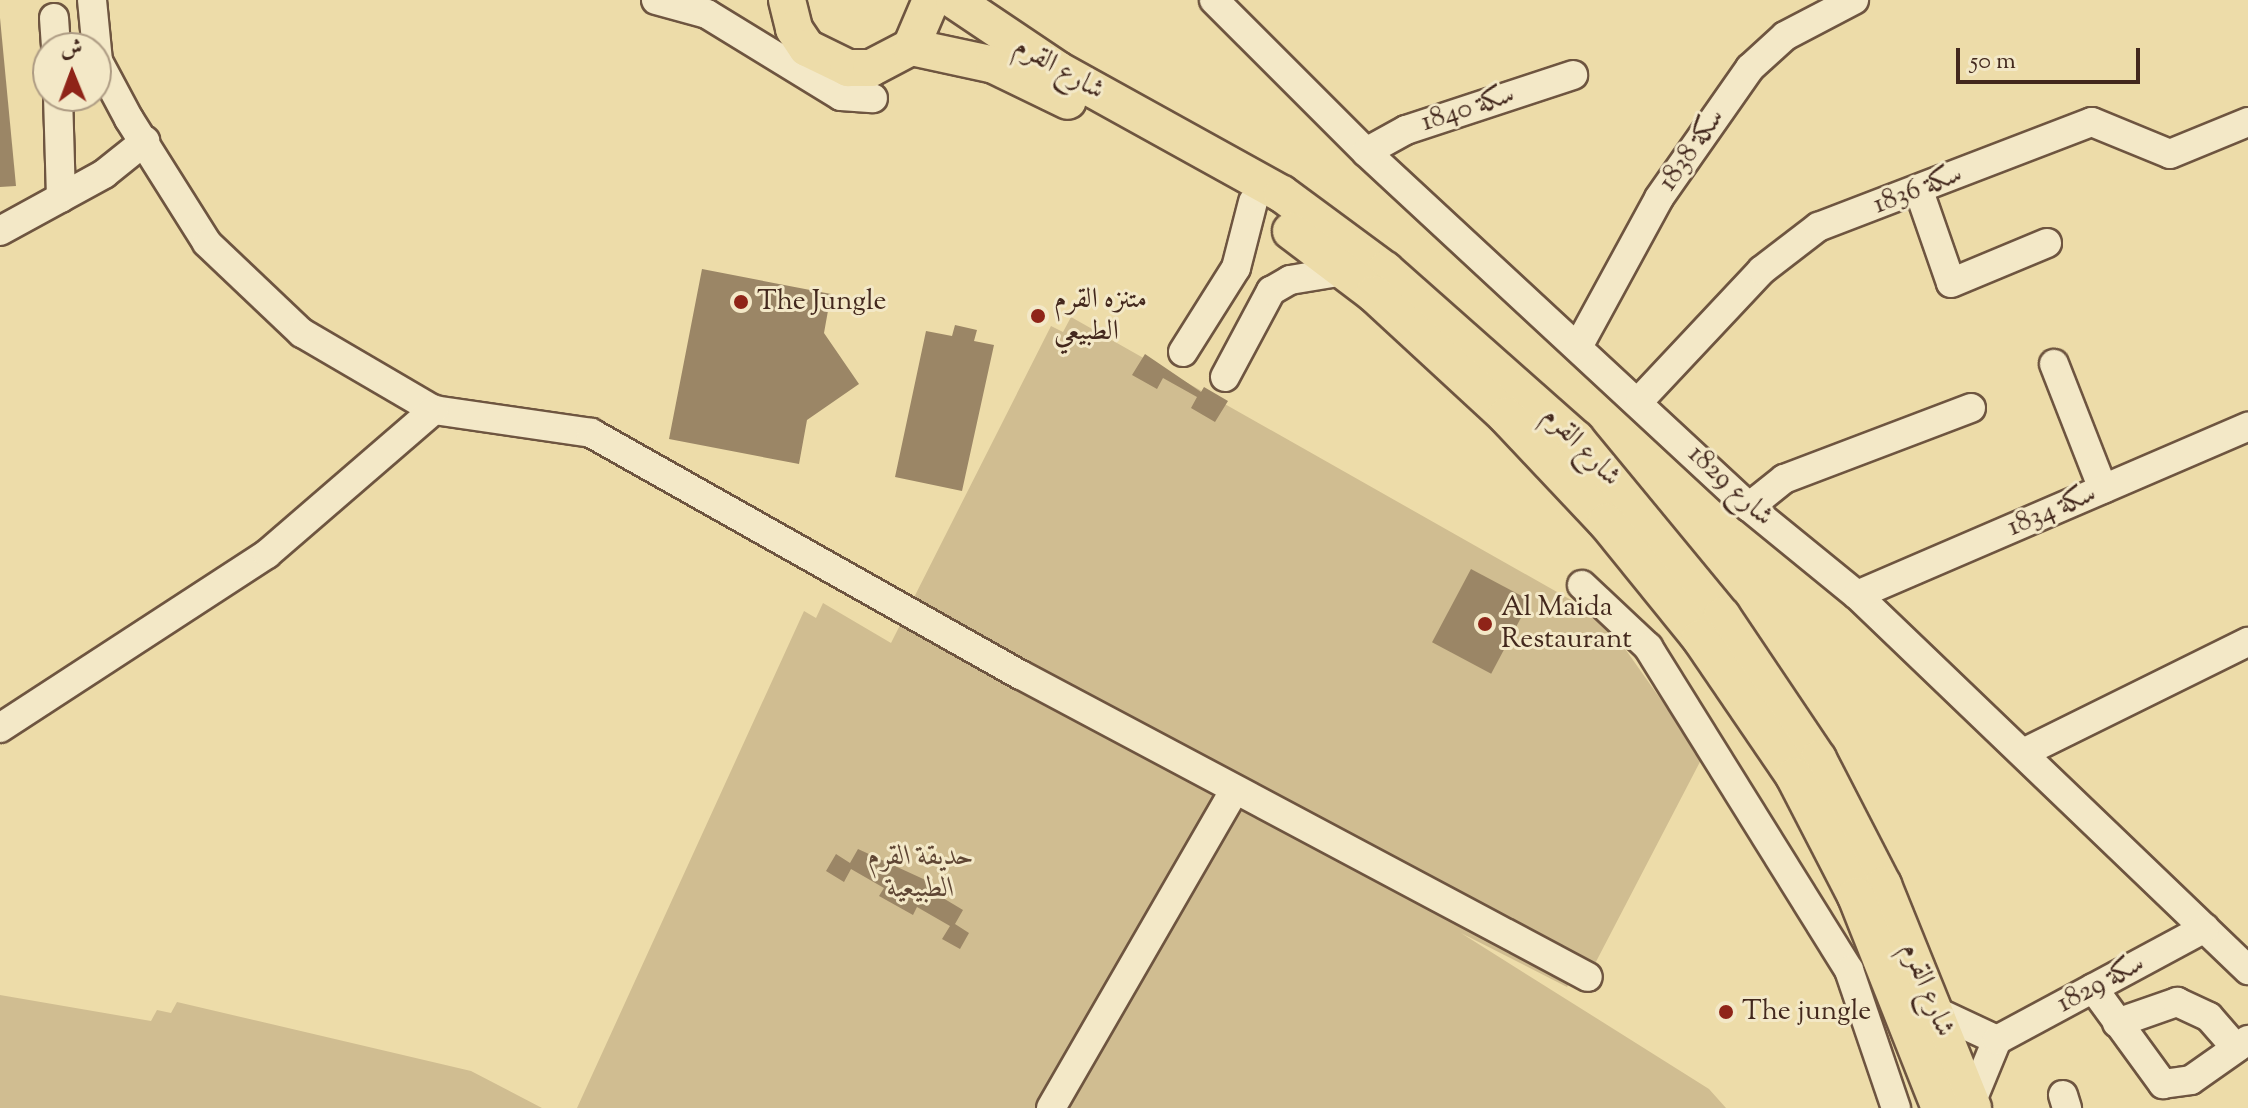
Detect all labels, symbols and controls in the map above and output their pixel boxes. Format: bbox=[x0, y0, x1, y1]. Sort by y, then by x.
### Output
street label: شارع القرم bbox=[1008, 30, 1110, 108]
north arrow bbox=[32, 32, 112, 112]
scale bar bbox=[1960, 32, 2144, 82]
text: ش bbox=[60, 34, 83, 66]
text: 50 m bbox=[1970, 45, 2016, 79]
street label: سكة 1840 bbox=[1417, 78, 1519, 140]
street label: 1838 سكة bbox=[1652, 102, 1732, 198]
street label: سكة 1836 bbox=[1869, 158, 1967, 222]
place label: متنزه القرم الطبيعي bbox=[1054, 283, 1147, 349]
place label: The Jungle bbox=[757, 285, 887, 319]
marker: The Jungle bbox=[732, 293, 750, 311]
marker: متنزه القرم الطبيعي bbox=[1029, 307, 1047, 325]
street label: شارع القرم bbox=[1535, 400, 1627, 494]
street label: 1829 شارع bbox=[1680, 438, 1780, 534]
street label: سكة 1834 bbox=[2003, 477, 2101, 545]
place label: Al Maida Restaurant bbox=[1501, 591, 1632, 657]
marker: Al Maida Restaurant bbox=[1476, 615, 1494, 633]
park label: حديقة القرم الطبيعية bbox=[868, 840, 974, 906]
street label: شارع القرم bbox=[1893, 938, 1961, 1042]
street label: سكة 1829 bbox=[2052, 947, 2150, 1021]
place label: The jungle bbox=[1742, 995, 1871, 1029]
marker: The jungle bbox=[1717, 1003, 1735, 1021]

